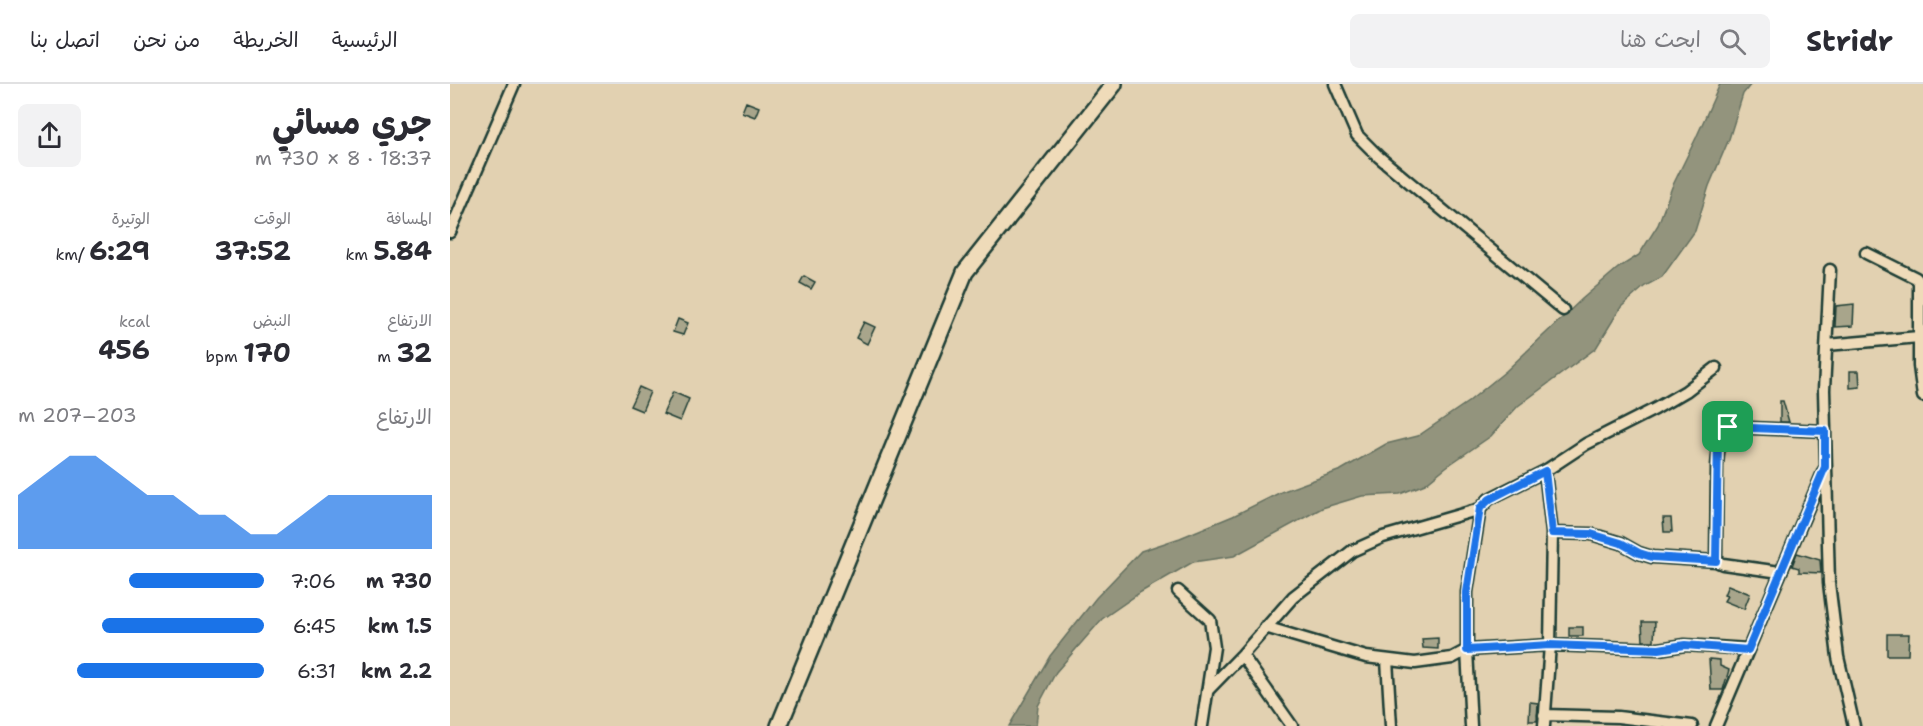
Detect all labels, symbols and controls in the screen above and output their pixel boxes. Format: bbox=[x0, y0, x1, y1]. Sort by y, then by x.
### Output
search box bbox=[1350, 14, 1770, 68]
text: Stridr bbox=[1806, 22, 1893, 60]
text: ابحث هنا bbox=[1620, 25, 1701, 54]
icon: search bbox=[1716, 25, 1749, 58]
text: اتصل بنا bbox=[30, 26, 100, 54]
text: من نحن bbox=[133, 26, 200, 54]
text: الخريطة bbox=[233, 26, 299, 54]
text: الرئيسية bbox=[332, 26, 398, 54]
text: جري مسائي bbox=[272, 100, 432, 145]
button: share bbox=[18, 104, 81, 167]
text: 18:37 · 8 × 730 m bbox=[255, 145, 432, 171]
text: الوتيرة bbox=[111, 208, 150, 229]
text: الوقت bbox=[254, 208, 291, 229]
text: المسافة bbox=[386, 208, 432, 229]
text: 6:29 bbox=[89, 233, 150, 268]
text: 37:52 bbox=[215, 233, 291, 268]
text: 5.84 bbox=[374, 233, 432, 268]
text: /km bbox=[55, 244, 89, 265]
text: km bbox=[345, 244, 374, 265]
text: النبض bbox=[253, 310, 291, 331]
text: الارتفاع bbox=[387, 310, 432, 331]
text: kcal bbox=[119, 311, 150, 332]
text: 456 bbox=[98, 332, 150, 367]
text: 170 bbox=[243, 335, 291, 370]
text: 32 bbox=[397, 335, 432, 370]
text: bpm bbox=[206, 346, 243, 367]
text: m bbox=[377, 346, 397, 367]
pin bbox=[1702, 401, 1753, 452]
text: 203–207 m bbox=[18, 402, 137, 428]
text: الارتفاع bbox=[376, 404, 432, 430]
icon: arrive bbox=[1711, 410, 1744, 443]
text: 7:06 bbox=[290, 568, 336, 594]
text: 730 m bbox=[366, 568, 432, 594]
text: 6:45 bbox=[293, 613, 336, 639]
text: 1.5 km bbox=[368, 613, 432, 639]
text: 6:31 bbox=[297, 658, 336, 684]
text: 2.2 km bbox=[361, 658, 432, 684]

